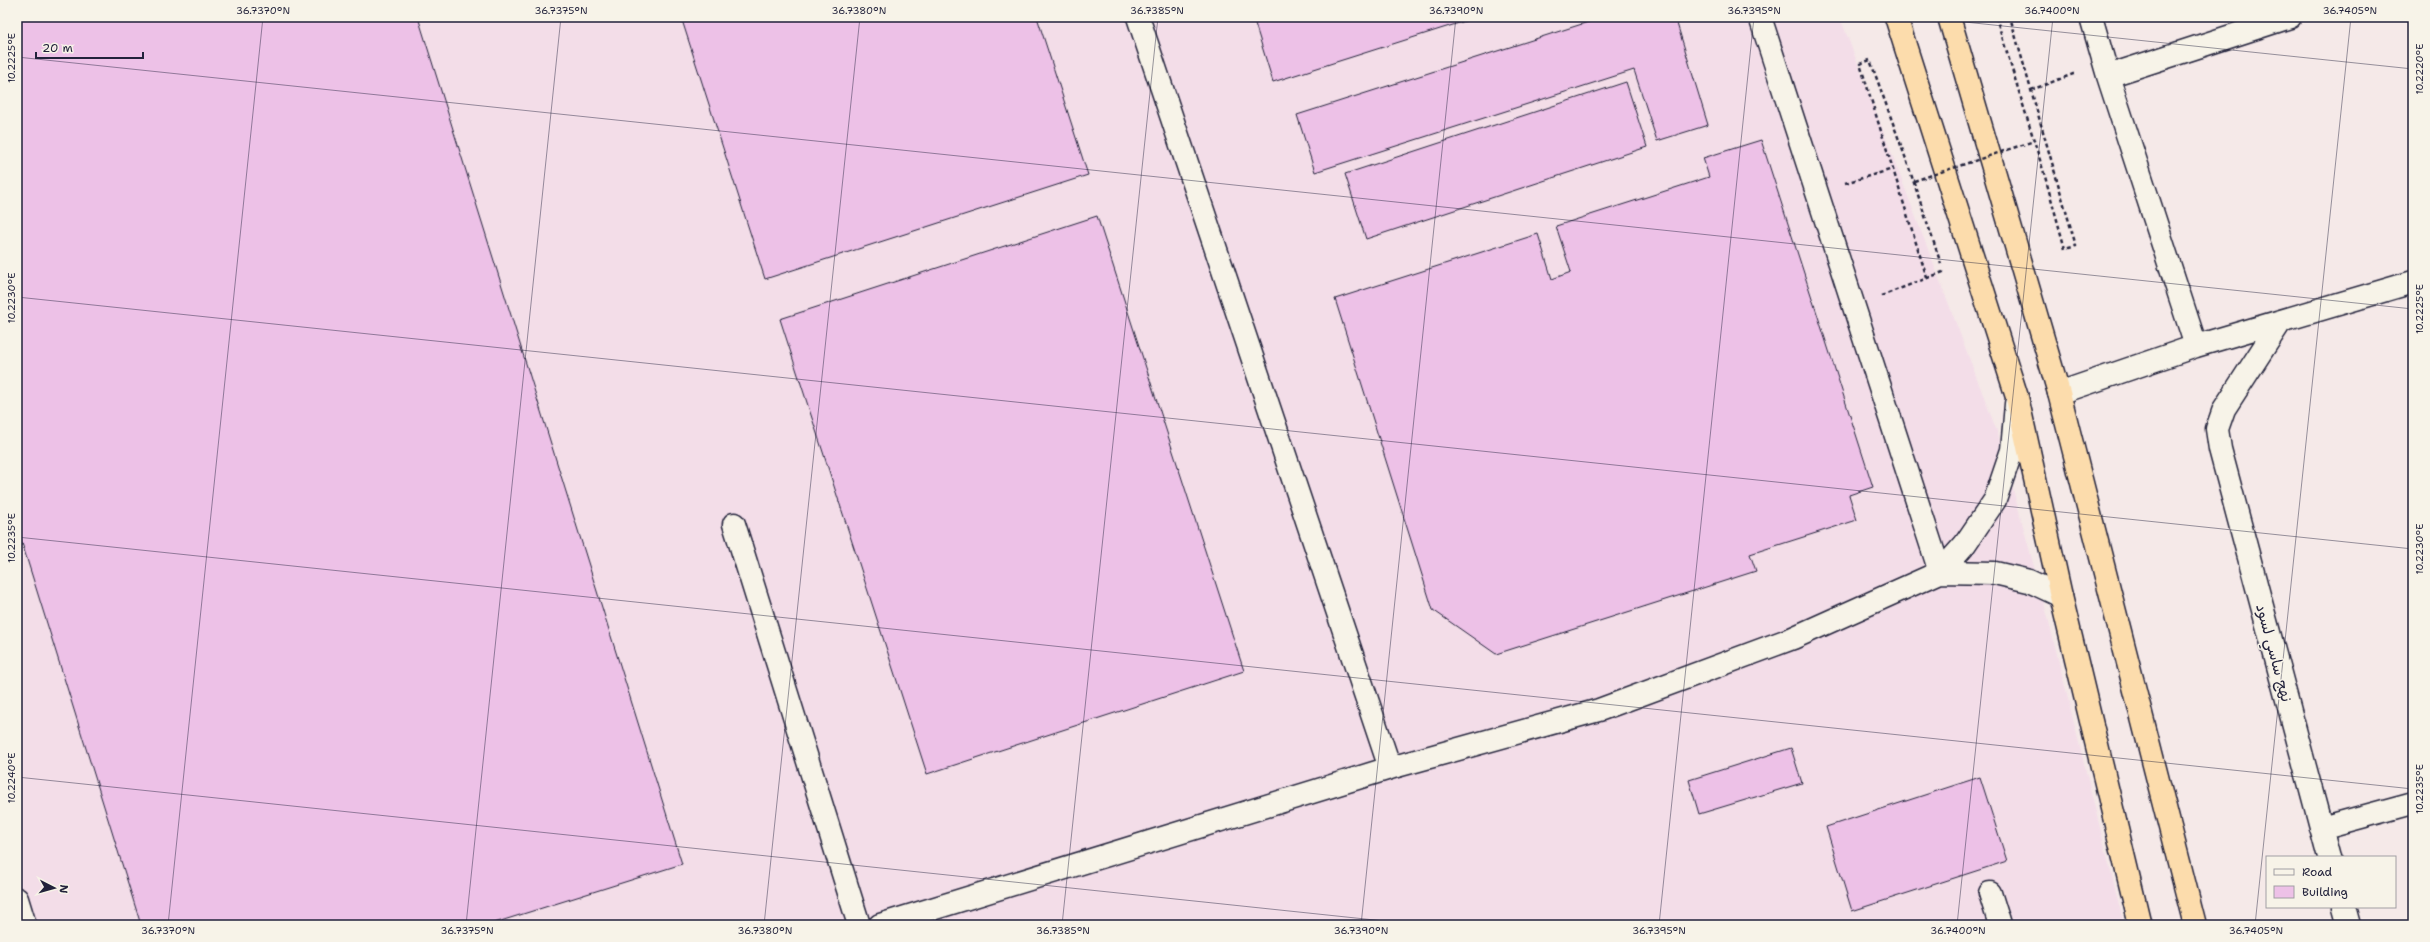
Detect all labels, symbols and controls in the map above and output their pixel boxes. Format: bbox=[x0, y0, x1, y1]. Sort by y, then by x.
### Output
text: 36.7370°N bbox=[236, 4, 290, 17]
text: 36.7375°N bbox=[534, 4, 588, 17]
text: 36.7380°N bbox=[832, 4, 886, 17]
text: 36.7385°N bbox=[1130, 4, 1184, 17]
text: 36.7390°N bbox=[1429, 4, 1483, 17]
text: 36.7395°N bbox=[1727, 4, 1781, 17]
text: 36.7400°N bbox=[2024, 4, 2080, 17]
text: 36.7405°N bbox=[2323, 4, 2377, 17]
text: 10.2225°E bbox=[5, 33, 18, 83]
scale bar bbox=[36, 34, 143, 60]
text: 20 m bbox=[42, 40, 73, 56]
text: 10.2220°E bbox=[2413, 44, 2426, 94]
text: 10.2230°E bbox=[5, 273, 18, 323]
text: 10.2225°E bbox=[2413, 284, 2426, 334]
text: 10.2235°E bbox=[5, 513, 18, 563]
text: 10.2230°E bbox=[2413, 524, 2426, 574]
street label: نهج ساسي لسود bbox=[2248, 602, 2297, 705]
text: 10.2240°E bbox=[5, 753, 18, 803]
text: 10.2235°E bbox=[2413, 764, 2426, 814]
legend bbox=[2266, 856, 2396, 908]
text: Road bbox=[2302, 864, 2333, 880]
north arrow bbox=[34, 868, 74, 908]
text: N bbox=[56, 884, 71, 894]
text: Building bbox=[2302, 884, 2348, 900]
text: 36.7370°N bbox=[141, 924, 195, 937]
text: 36.7375°N bbox=[440, 924, 494, 937]
text: 36.7380°N bbox=[738, 924, 792, 937]
text: 36.7385°N bbox=[1036, 924, 1090, 937]
text: 36.7390°N bbox=[1334, 924, 1388, 937]
text: 36.7395°N bbox=[1632, 924, 1686, 937]
text: 36.7400°N bbox=[1930, 924, 1986, 937]
text: 36.7405°N bbox=[2229, 924, 2283, 937]

